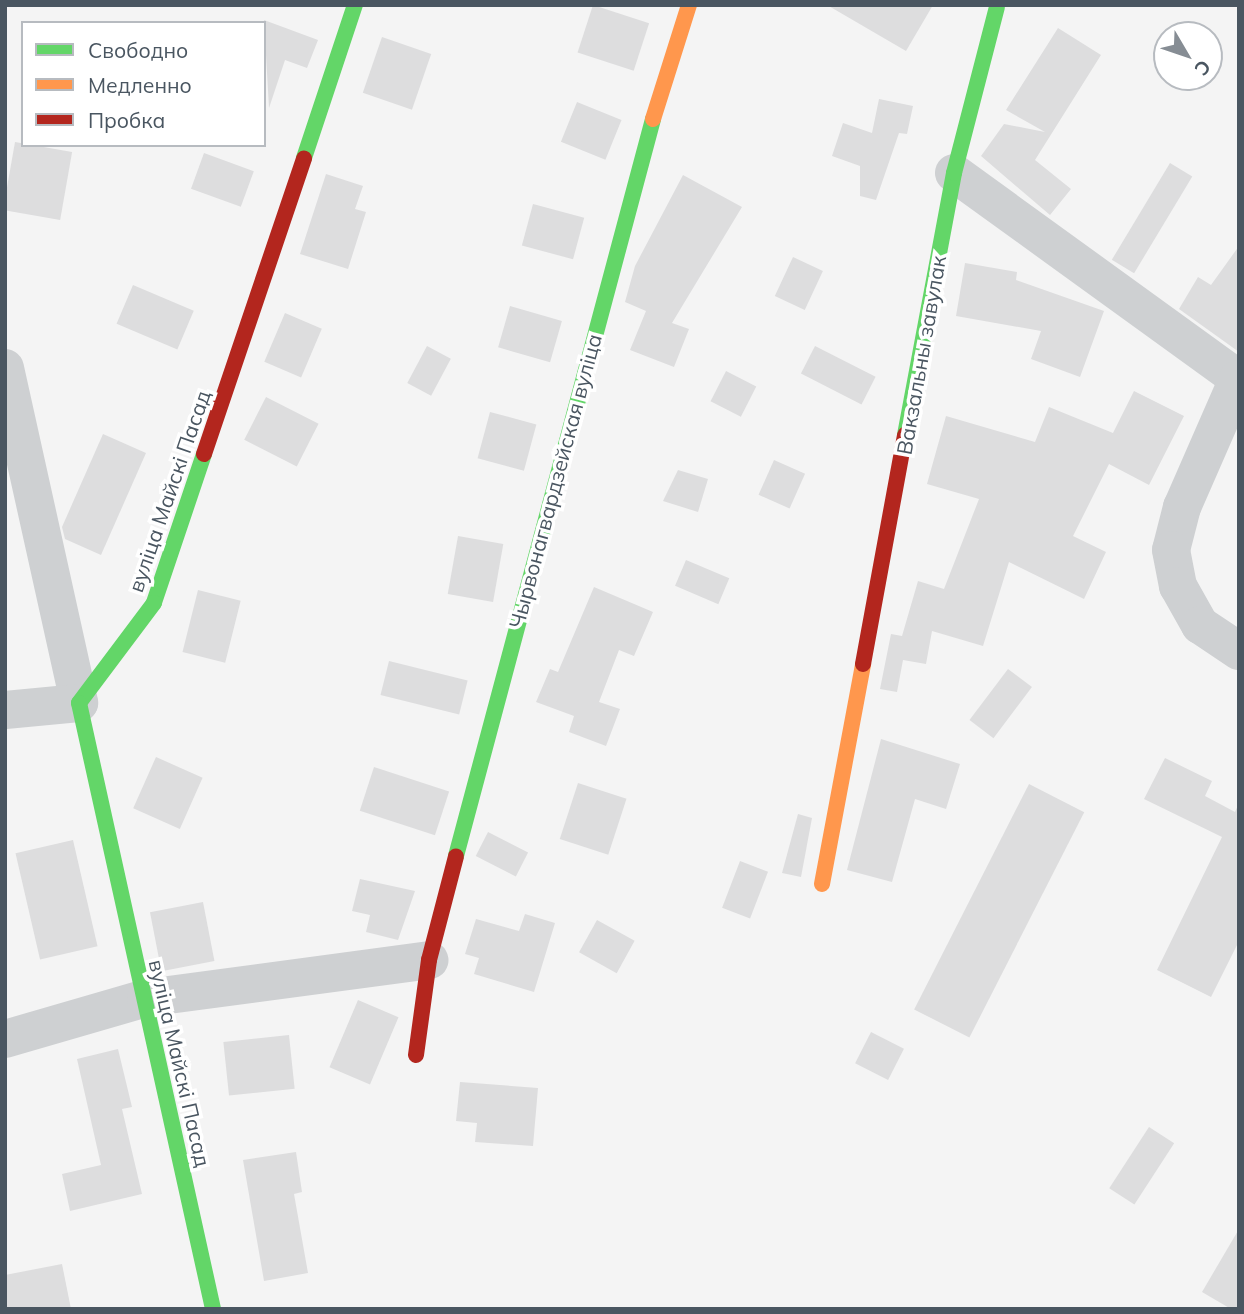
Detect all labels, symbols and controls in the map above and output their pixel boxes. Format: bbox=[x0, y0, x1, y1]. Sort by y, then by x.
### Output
legend bbox=[21, 21, 266, 147]
north arrow bbox=[1153, 21, 1223, 91]
text: Свободно bbox=[88, 37, 188, 63]
text: С bbox=[1189, 55, 1216, 81]
text: Медленно bbox=[88, 72, 192, 98]
text: Пробка bbox=[88, 107, 165, 133]
street label: Вакзальны завулак bbox=[891, 253, 951, 457]
street label: Чырвонагвардзейская вуліца bbox=[504, 331, 606, 631]
street label: вуліца Майскі Пасад bbox=[123, 387, 215, 595]
street label: вуліца Майскі Пасад bbox=[144, 957, 216, 1169]

